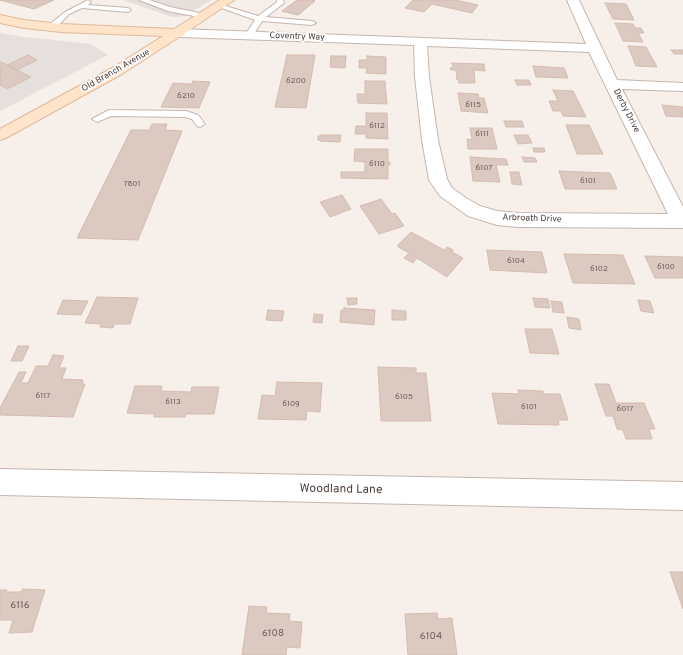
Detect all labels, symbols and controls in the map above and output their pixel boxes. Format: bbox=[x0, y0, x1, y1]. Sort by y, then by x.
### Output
street label: Coventry Way bbox=[269, 31, 325, 43]
street label: Old Branch Avenue bbox=[80, 47, 152, 95]
house number: 6200 bbox=[286, 76, 306, 86]
street label: Derby Drive bbox=[610, 87, 642, 135]
house number: 6210 bbox=[177, 91, 195, 101]
house number: 6115 bbox=[465, 100, 481, 110]
house number: 6112 bbox=[369, 121, 385, 131]
house number: 6111 bbox=[475, 129, 489, 139]
house number: 6110 bbox=[369, 159, 385, 169]
house number: 6107 bbox=[476, 163, 492, 173]
house number: 6101 bbox=[580, 176, 596, 186]
house number: 7801 bbox=[124, 179, 140, 189]
street label: Arbroath Drive bbox=[502, 213, 562, 225]
house number: 6104 bbox=[507, 256, 525, 266]
house number: 6100 bbox=[657, 262, 675, 272]
house number: 6102 bbox=[590, 264, 608, 274]
house number: 6117 bbox=[36, 391, 50, 401]
house number: 6105 bbox=[395, 392, 413, 402]
house number: 6113 bbox=[165, 397, 181, 407]
house number: 6109 bbox=[282, 399, 300, 409]
house number: 6101 bbox=[521, 402, 537, 412]
house number: 6017 bbox=[616, 404, 634, 414]
street label: Woodland Lane bbox=[299, 482, 383, 498]
house number: 6116 bbox=[10, 600, 30, 612]
house number: 6108 bbox=[262, 628, 284, 640]
house number: 6104 bbox=[420, 631, 442, 643]

